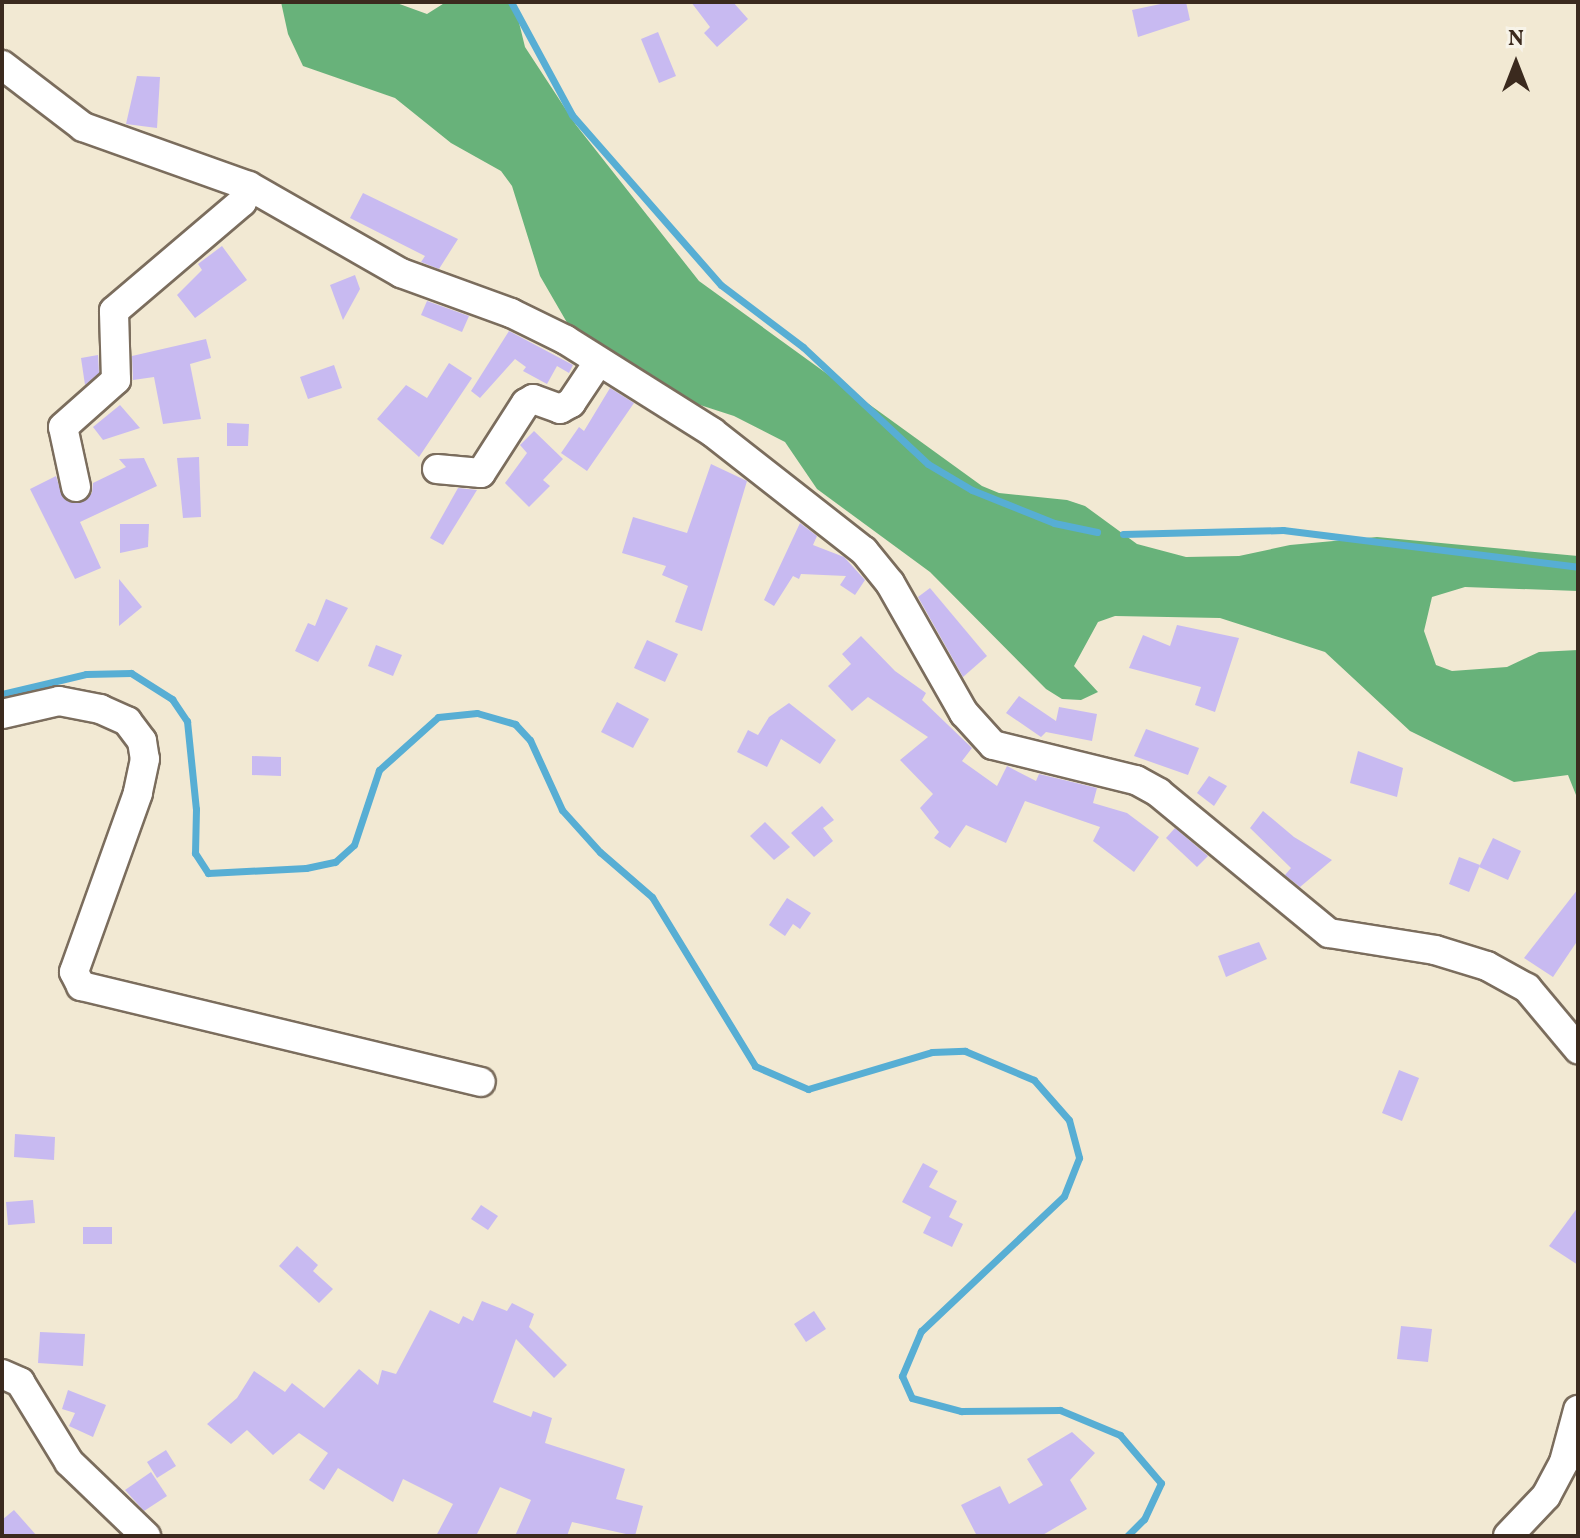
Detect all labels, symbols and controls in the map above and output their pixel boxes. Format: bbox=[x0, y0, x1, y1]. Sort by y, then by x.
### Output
north arrow bbox=[1476, 24, 1556, 104]
text: N bbox=[1508, 24, 1524, 55]

